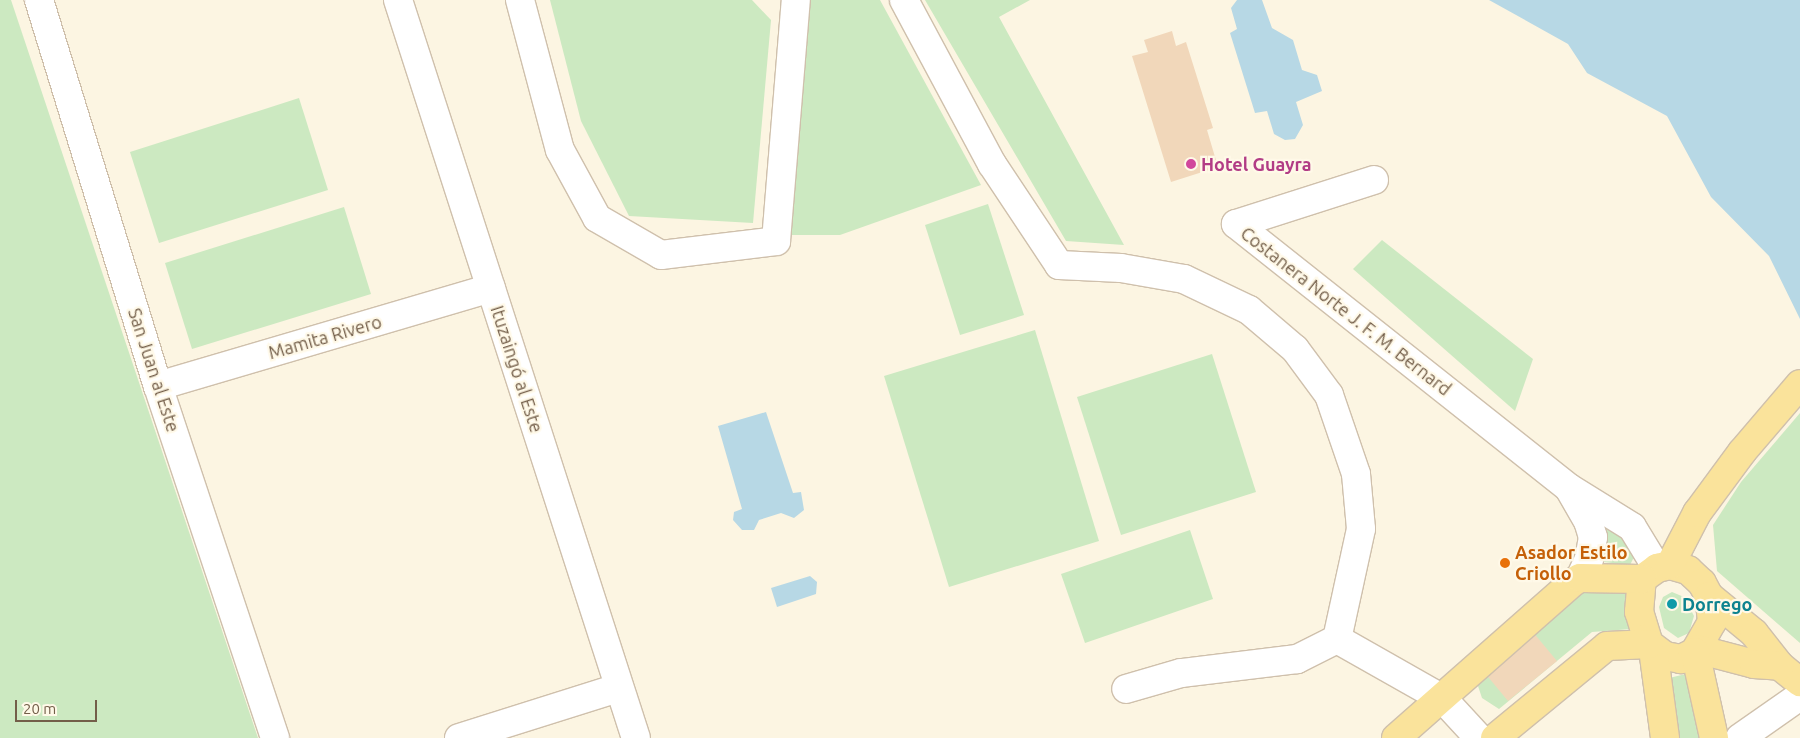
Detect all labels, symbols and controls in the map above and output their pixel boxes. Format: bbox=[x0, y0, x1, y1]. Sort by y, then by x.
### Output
place label: Hotel Guayra bbox=[1201, 153, 1312, 175]
marker: Hotel Guayra bbox=[1185, 158, 1197, 170]
street label: Costanera Norte J. F. M. Bernard bbox=[1237, 222, 1455, 400]
street label: Ituzaingó al Este bbox=[486, 303, 548, 435]
street label: San Juan al Este bbox=[124, 305, 184, 435]
street label: Mamita Rivero bbox=[266, 311, 384, 363]
place label: Asador Estilo Criollo bbox=[1515, 542, 1628, 584]
marker: Asador Estilo Criollo bbox=[1499, 557, 1511, 569]
place label: Dorrego bbox=[1682, 593, 1752, 615]
marker: Dorrego bbox=[1666, 598, 1678, 610]
scale bar bbox=[18, 690, 100, 722]
text: 20 m bbox=[23, 700, 56, 717]

